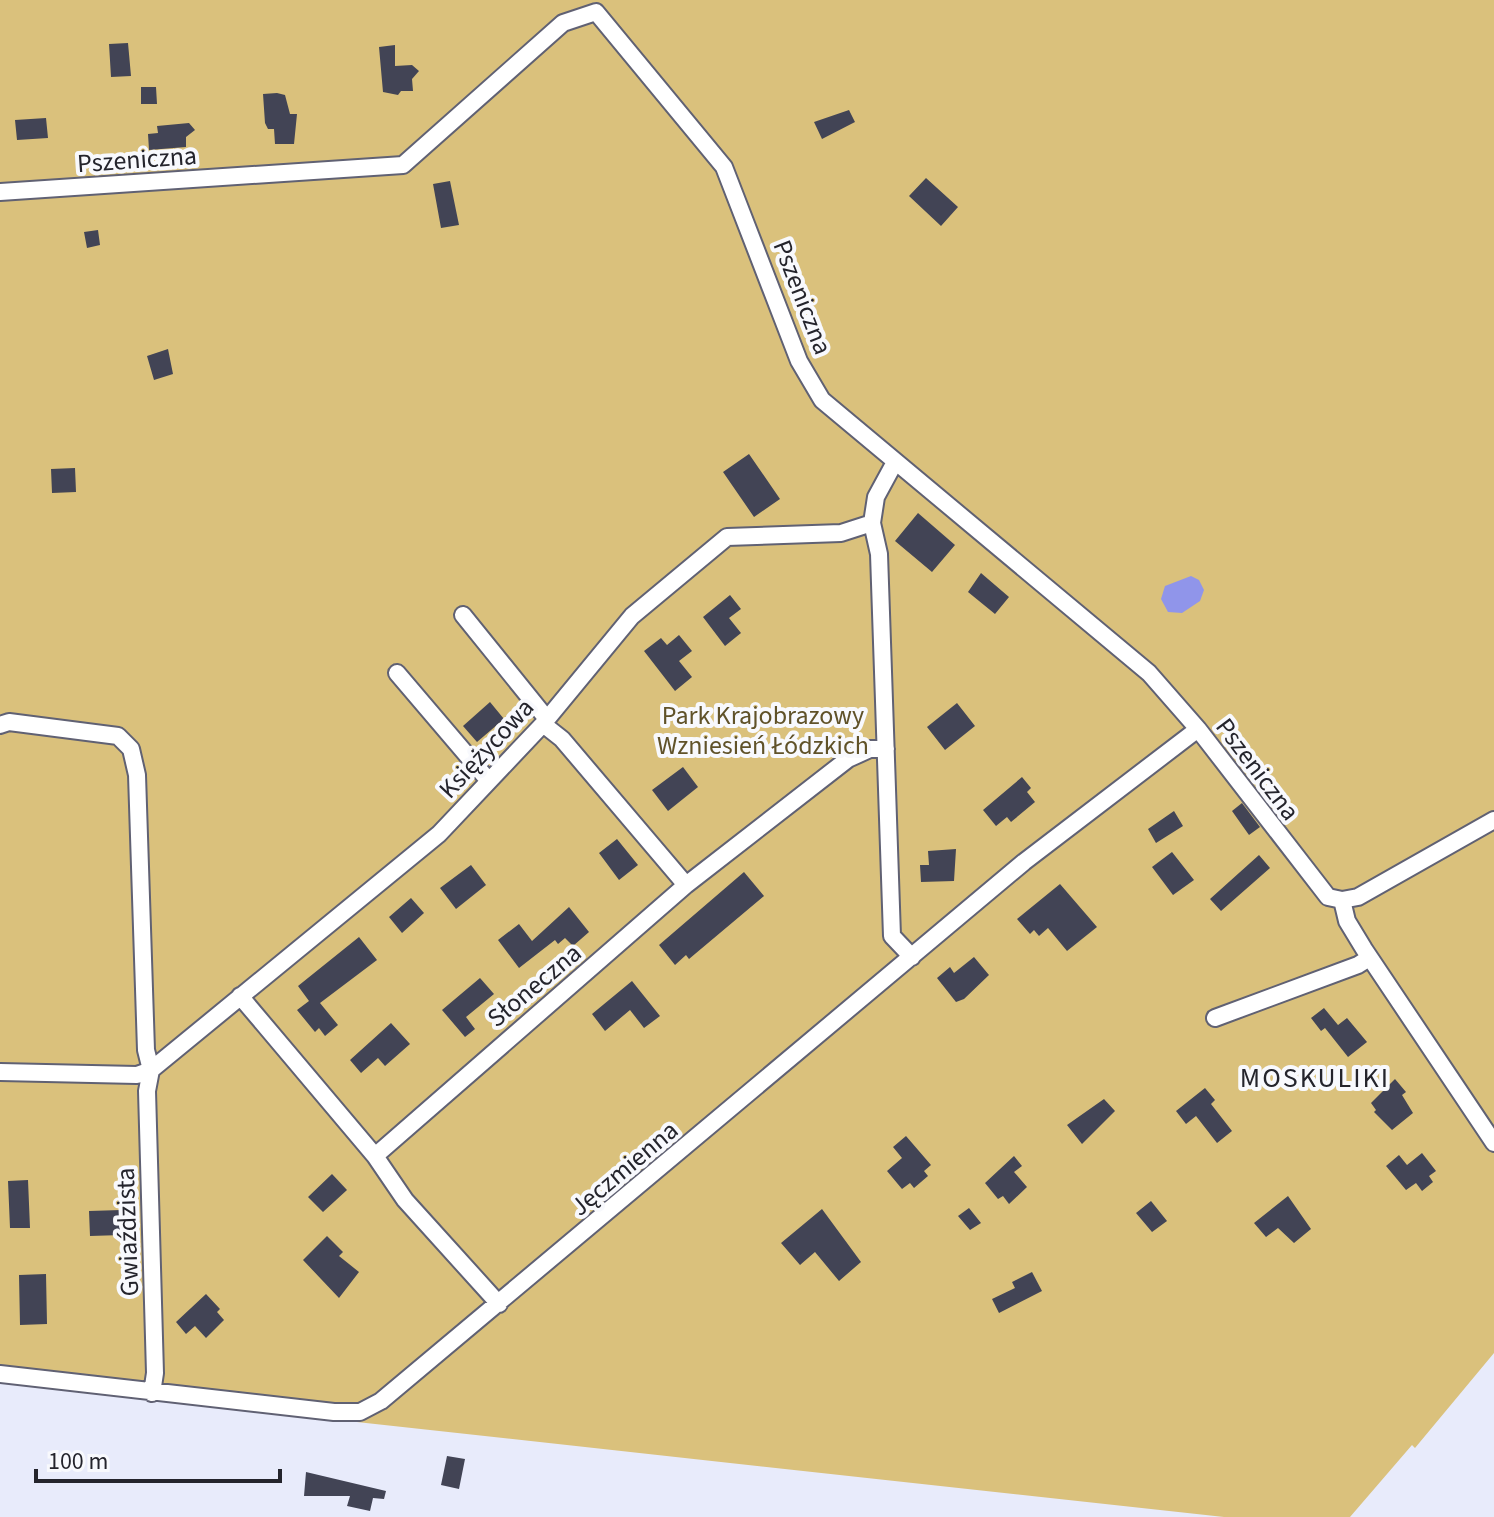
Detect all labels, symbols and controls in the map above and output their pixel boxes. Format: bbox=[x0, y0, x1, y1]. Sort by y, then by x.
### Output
street label: Pszeniczna bbox=[76, 137, 198, 182]
street label: Pszeniczna bbox=[764, 235, 841, 360]
street label: Księżycowa bbox=[430, 690, 543, 807]
park label: Park Krajobrazowy Wzniesień Łódzkich bbox=[657, 697, 869, 764]
street label: Pszeniczna bbox=[1207, 710, 1308, 828]
street label: Słoneczna bbox=[479, 935, 590, 1036]
district label: MOSKULIKI bbox=[1240, 1058, 1390, 1098]
street label: Jęczmienna bbox=[562, 1112, 686, 1225]
street label: Gwiaździsta bbox=[107, 1167, 148, 1297]
scale bar bbox=[36, 1433, 280, 1483]
text: 100 m bbox=[48, 1444, 108, 1479]

